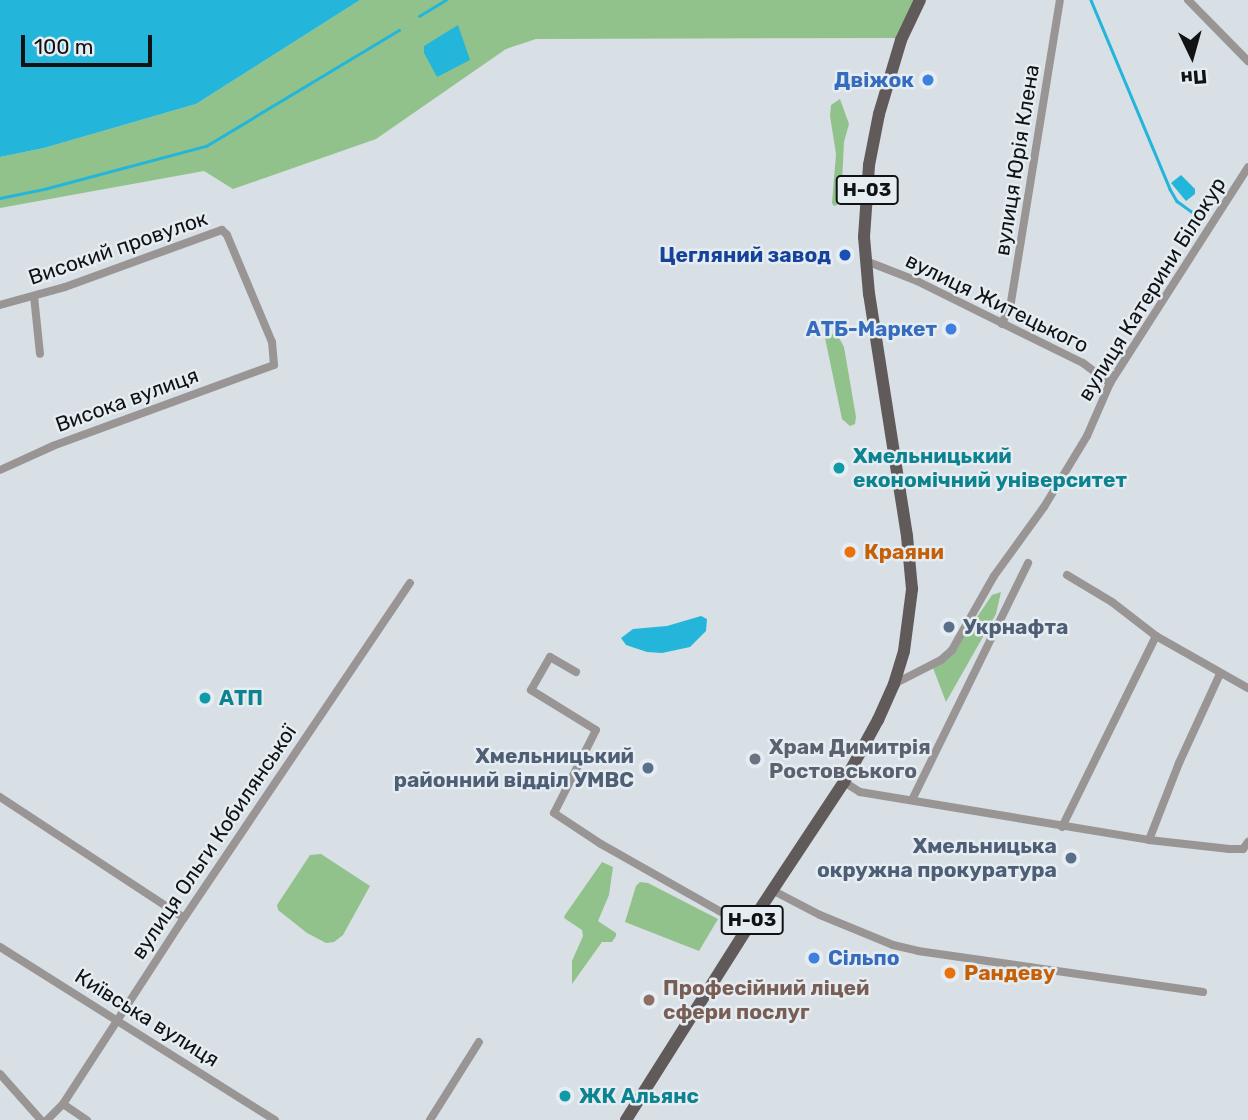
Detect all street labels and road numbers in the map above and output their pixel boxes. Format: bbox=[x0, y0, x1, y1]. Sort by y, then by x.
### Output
street label: вулиця Юрія Клена bbox=[989, 63, 1045, 257]
street label: вулиця Катерини Білокур bbox=[1073, 173, 1231, 405]
road number: Н-03 bbox=[836, 174, 898, 206]
street label: Високий провулок bbox=[25, 206, 211, 290]
street label: вулиця Житецького bbox=[901, 248, 1093, 358]
street label: Висока вулиця bbox=[52, 362, 202, 438]
street label: вулиця Ольги Кобилянської bbox=[126, 720, 302, 964]
road number: Н-03 bbox=[720, 904, 784, 936]
street label: Київська вулиця bbox=[70, 964, 224, 1072]

